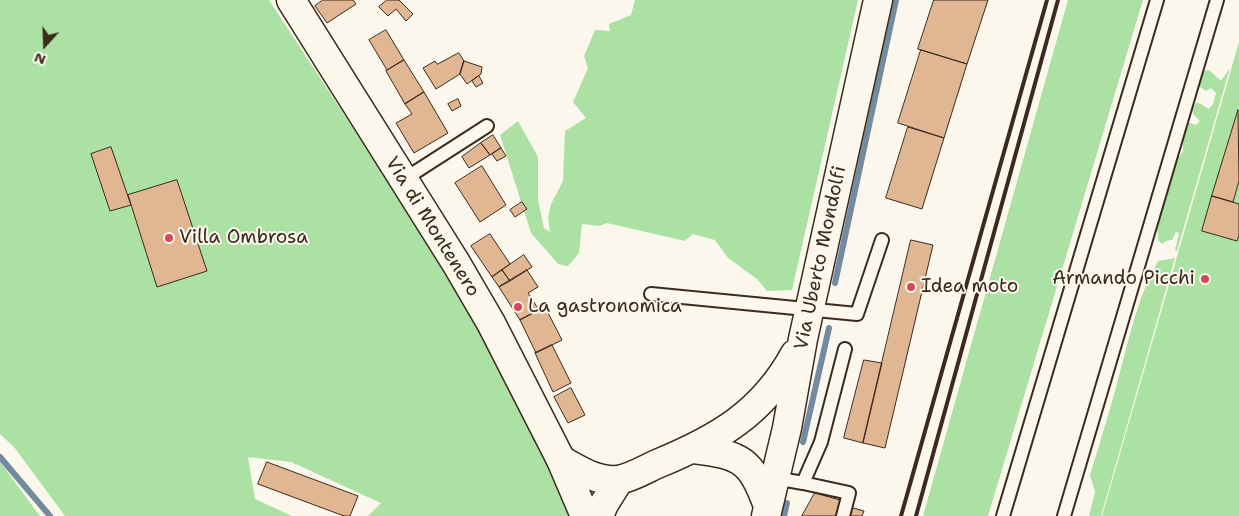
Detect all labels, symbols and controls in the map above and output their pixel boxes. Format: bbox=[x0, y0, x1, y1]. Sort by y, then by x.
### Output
north arrow bbox=[20, 20, 70, 70]
text: N bbox=[32, 49, 48, 69]
street label: Via di Montenero bbox=[380, 153, 484, 301]
street label: Via Uberto Mondolfi bbox=[790, 164, 852, 352]
place label: Villa Ombrosa bbox=[179, 227, 308, 249]
marker: Villa Ombrosa bbox=[163, 232, 175, 244]
place label: Armando Picchi bbox=[1052, 268, 1195, 290]
marker: Armando Picchi bbox=[1199, 273, 1211, 285]
place label: Idea moto bbox=[921, 276, 1018, 298]
marker: Idea moto bbox=[905, 281, 917, 293]
place label: La gastronomica bbox=[528, 296, 682, 318]
marker: La gastronomica bbox=[512, 301, 524, 313]

